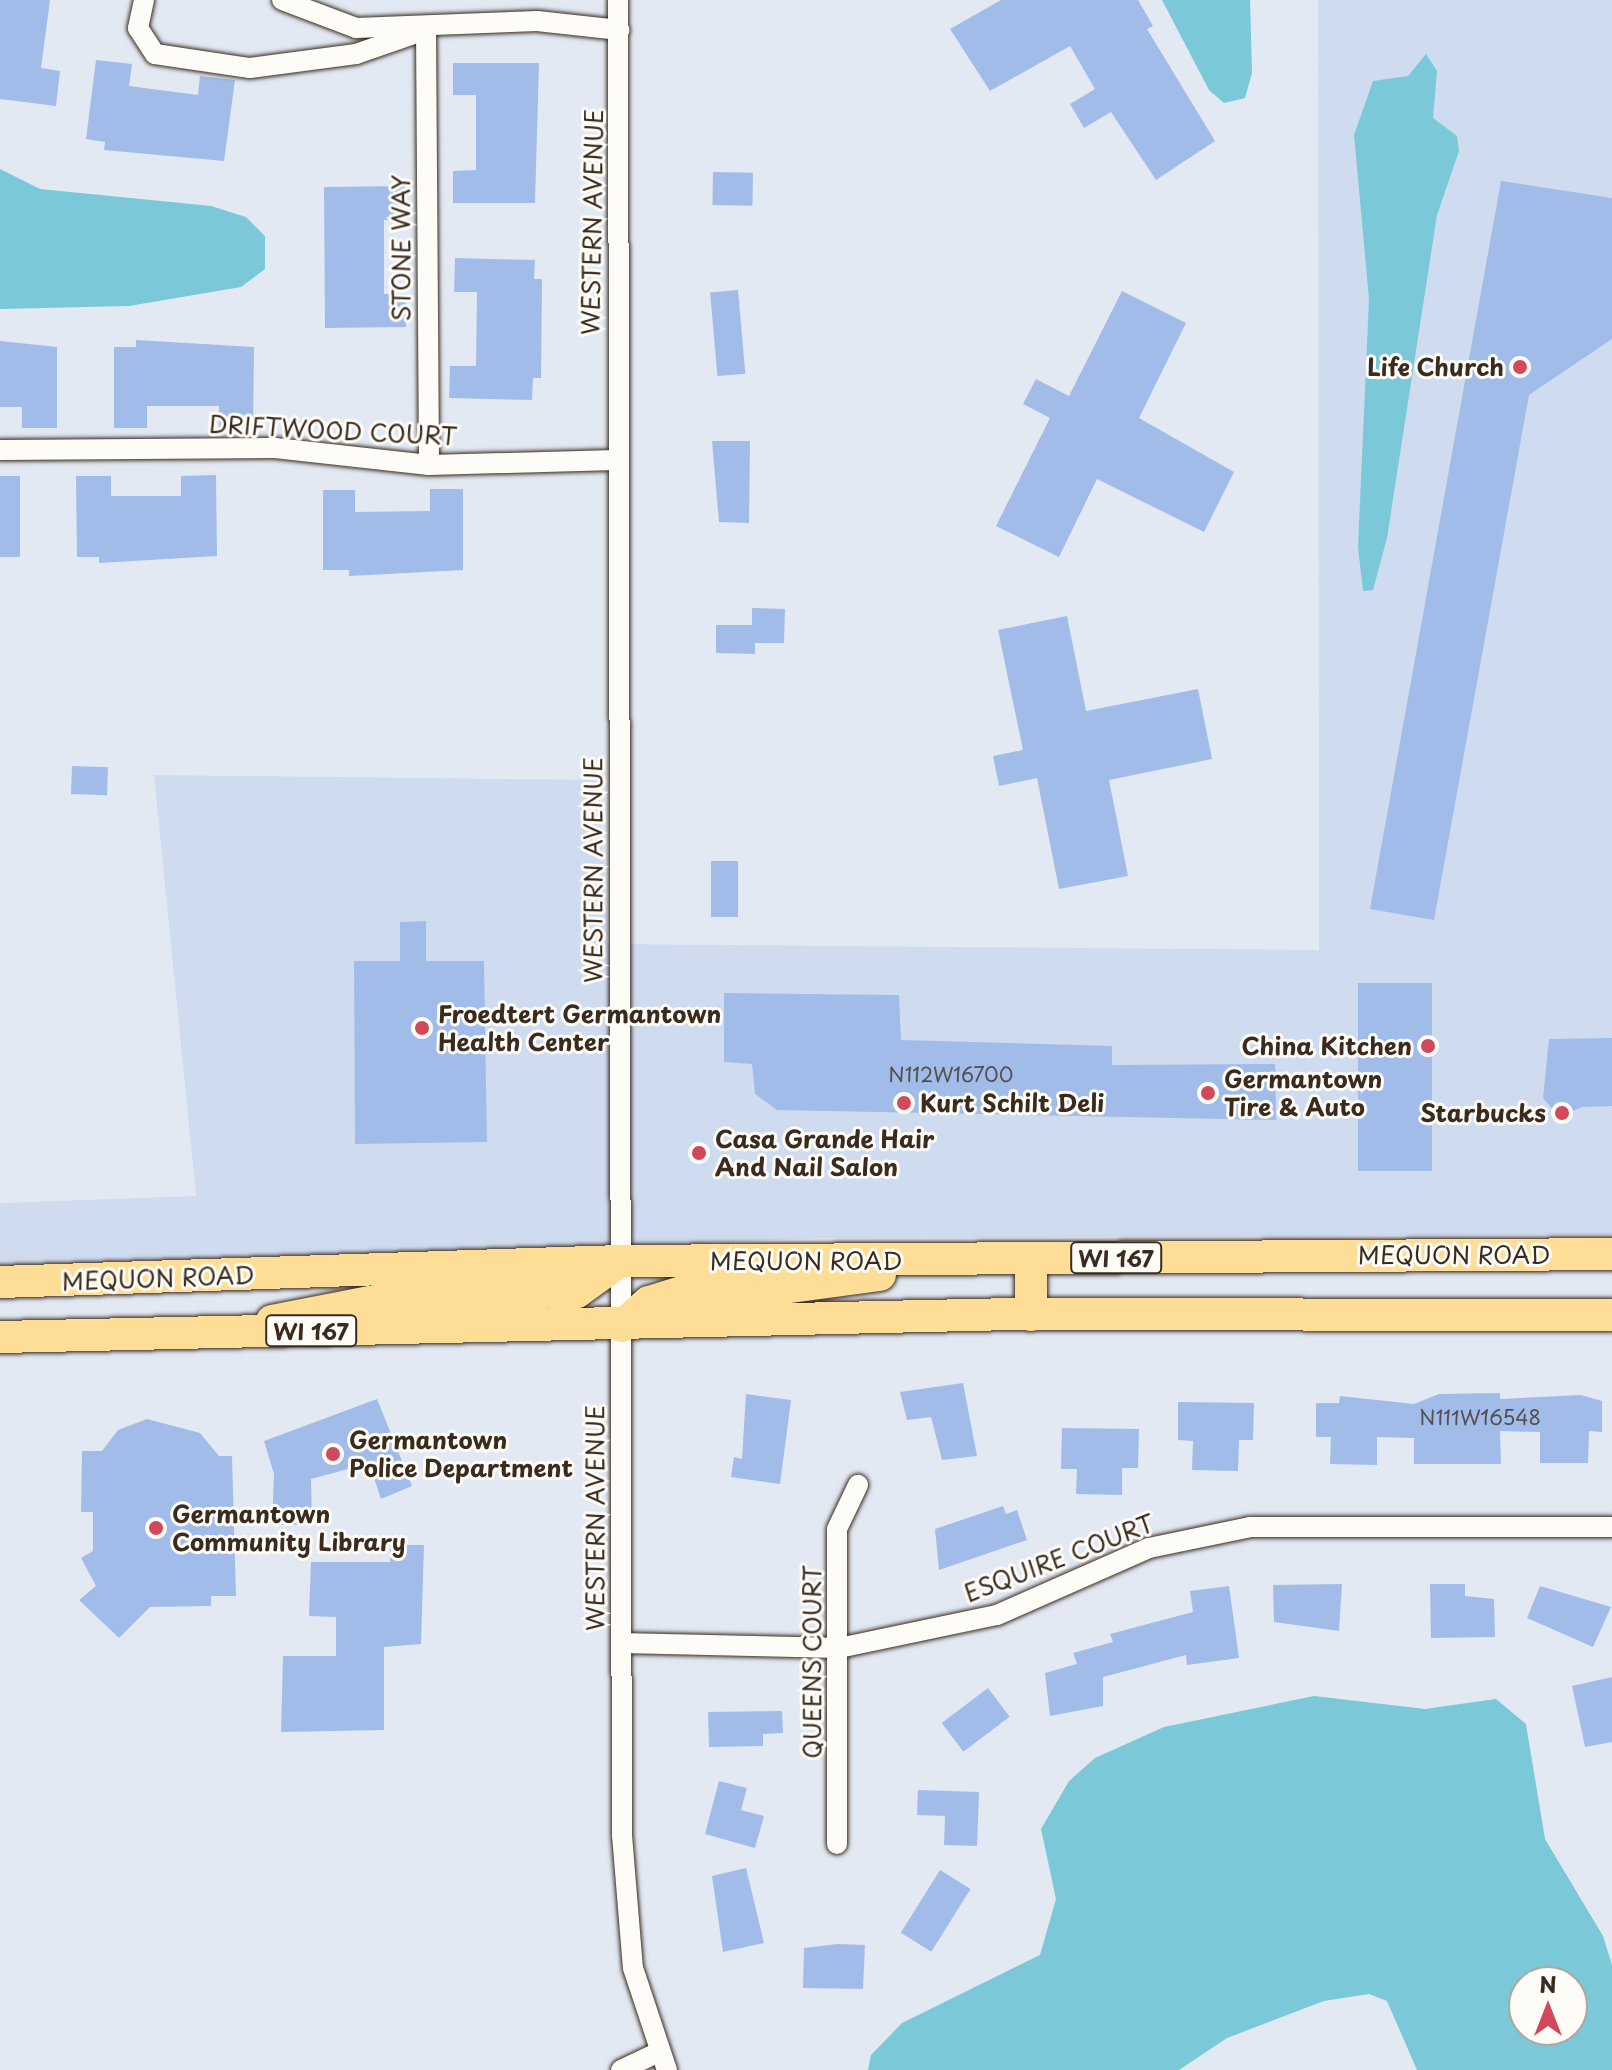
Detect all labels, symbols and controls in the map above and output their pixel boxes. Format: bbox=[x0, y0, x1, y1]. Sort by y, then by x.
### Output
street label: WESTERN AVENUE bbox=[576, 107, 608, 337]
street label: STONE WAY bbox=[387, 174, 415, 322]
place label: Life Church bbox=[1364, 353, 1504, 381]
marker: Life Church bbox=[1511, 358, 1529, 376]
street label: DRIFTWOOD COURT bbox=[207, 409, 459, 451]
street label: WESTERN AVENUE bbox=[579, 756, 607, 984]
place label: Froedtert Germantown Health Center bbox=[438, 1000, 721, 1056]
marker: Froedtert Germantown Health Center bbox=[413, 1019, 431, 1037]
place label: China Kitchen bbox=[1241, 1032, 1412, 1060]
marker: China Kitchen bbox=[1419, 1037, 1437, 1055]
house number: N112W16700 bbox=[889, 1062, 1013, 1086]
place label: Germantown Tire & Auto bbox=[1224, 1065, 1382, 1121]
marker: Germantown Tire & Auto bbox=[1199, 1084, 1217, 1102]
place label: Kurt Schilt Deli bbox=[920, 1089, 1105, 1117]
marker: Kurt Schilt Deli bbox=[895, 1094, 913, 1112]
place label: Starbucks bbox=[1420, 1099, 1546, 1127]
marker: Starbucks bbox=[1553, 1104, 1571, 1122]
place label: Casa Grande Hair And Nail Salon bbox=[715, 1125, 937, 1181]
marker: Casa Grande Hair And Nail Salon bbox=[690, 1144, 708, 1162]
road number: WI 167 bbox=[1070, 1240, 1162, 1276]
street label: MEQUON ROAD bbox=[1358, 1241, 1550, 1269]
street label: MEQUON ROAD bbox=[710, 1247, 902, 1275]
street label: MEQUON ROAD bbox=[61, 1260, 255, 1296]
road number: WI 167 bbox=[265, 1313, 357, 1349]
street label: WESTERN AVENUE bbox=[581, 1404, 609, 1632]
house number: N111W16548 bbox=[1419, 1405, 1541, 1429]
place label: Germantown Police Department bbox=[349, 1426, 575, 1482]
marker: Germantown Police Department bbox=[324, 1445, 342, 1463]
place label: Germantown Community Library bbox=[172, 1500, 407, 1556]
street label: ESQUIRE COURT bbox=[959, 1508, 1159, 1608]
marker: Germantown Community Library bbox=[147, 1519, 165, 1537]
street label: QUEENS COURT bbox=[798, 1564, 826, 1760]
north arrow bbox=[1508, 1966, 1588, 2046]
text: N bbox=[1539, 1967, 1557, 2000]

